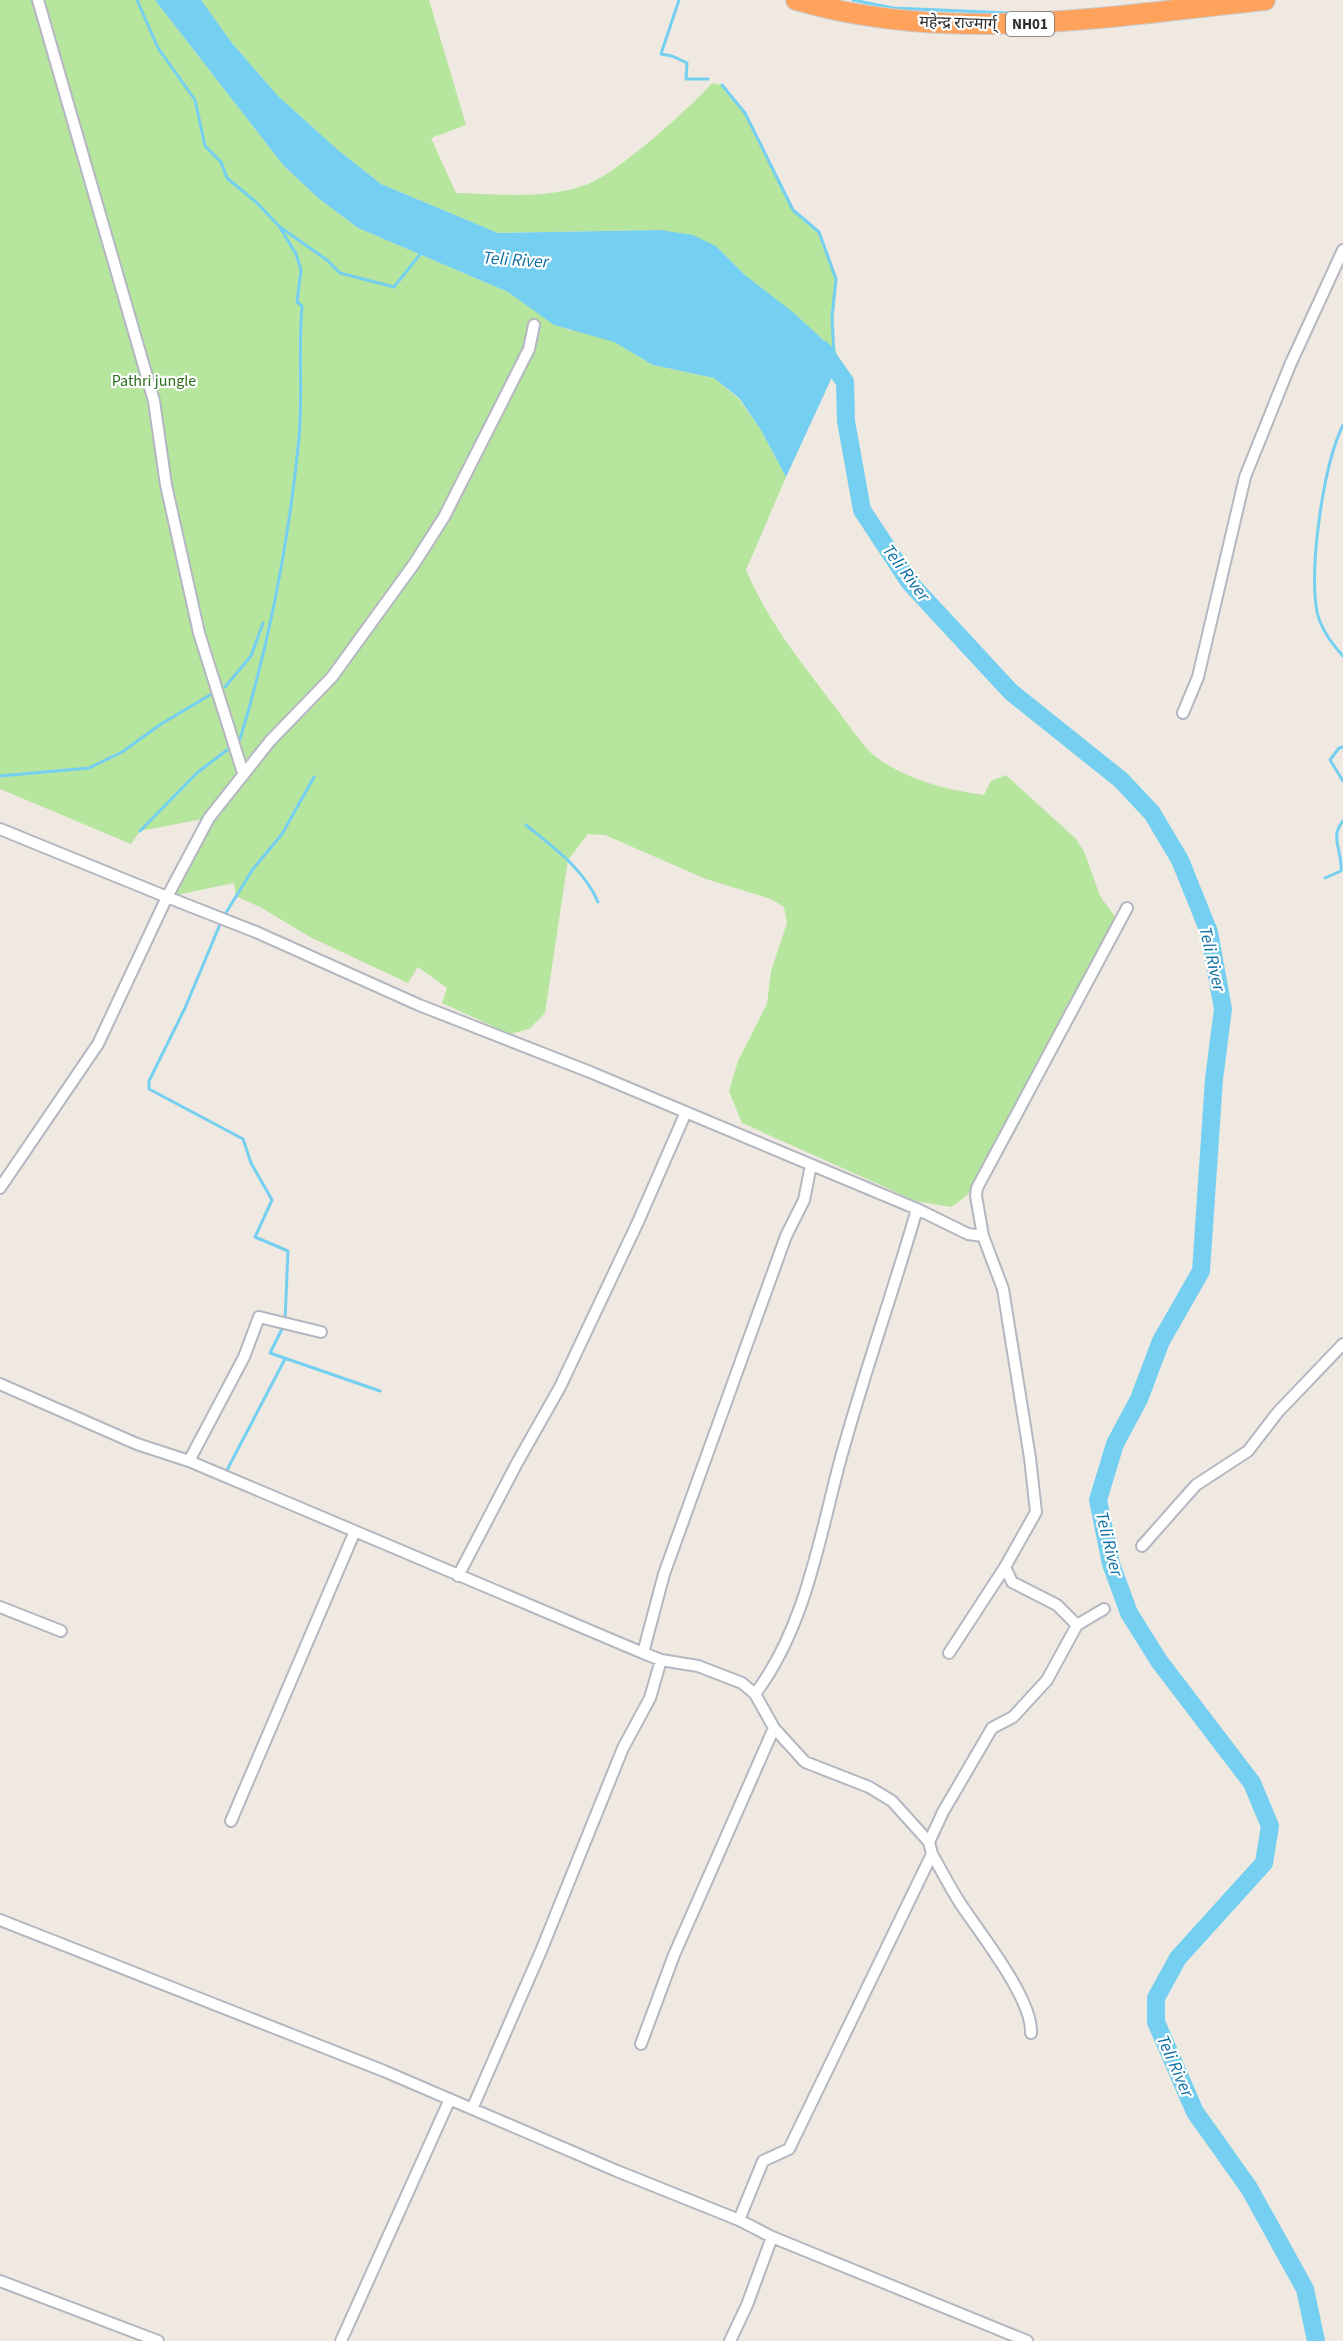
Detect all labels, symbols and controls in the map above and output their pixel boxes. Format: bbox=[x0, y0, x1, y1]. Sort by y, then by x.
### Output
street label: महेन्द्र राज्मार्ग् bbox=[919, 11, 1000, 35]
road number: NH01 bbox=[1006, 12, 1054, 36]
water label: Teli River bbox=[482, 245, 551, 275]
park label: Pathri jungle bbox=[112, 370, 196, 392]
water label: Teli River bbox=[876, 539, 936, 608]
water label: Teli River bbox=[1192, 924, 1232, 995]
water label: Teli River bbox=[1089, 1509, 1129, 1580]
water label: Teli River bbox=[1150, 2031, 1200, 2102]

